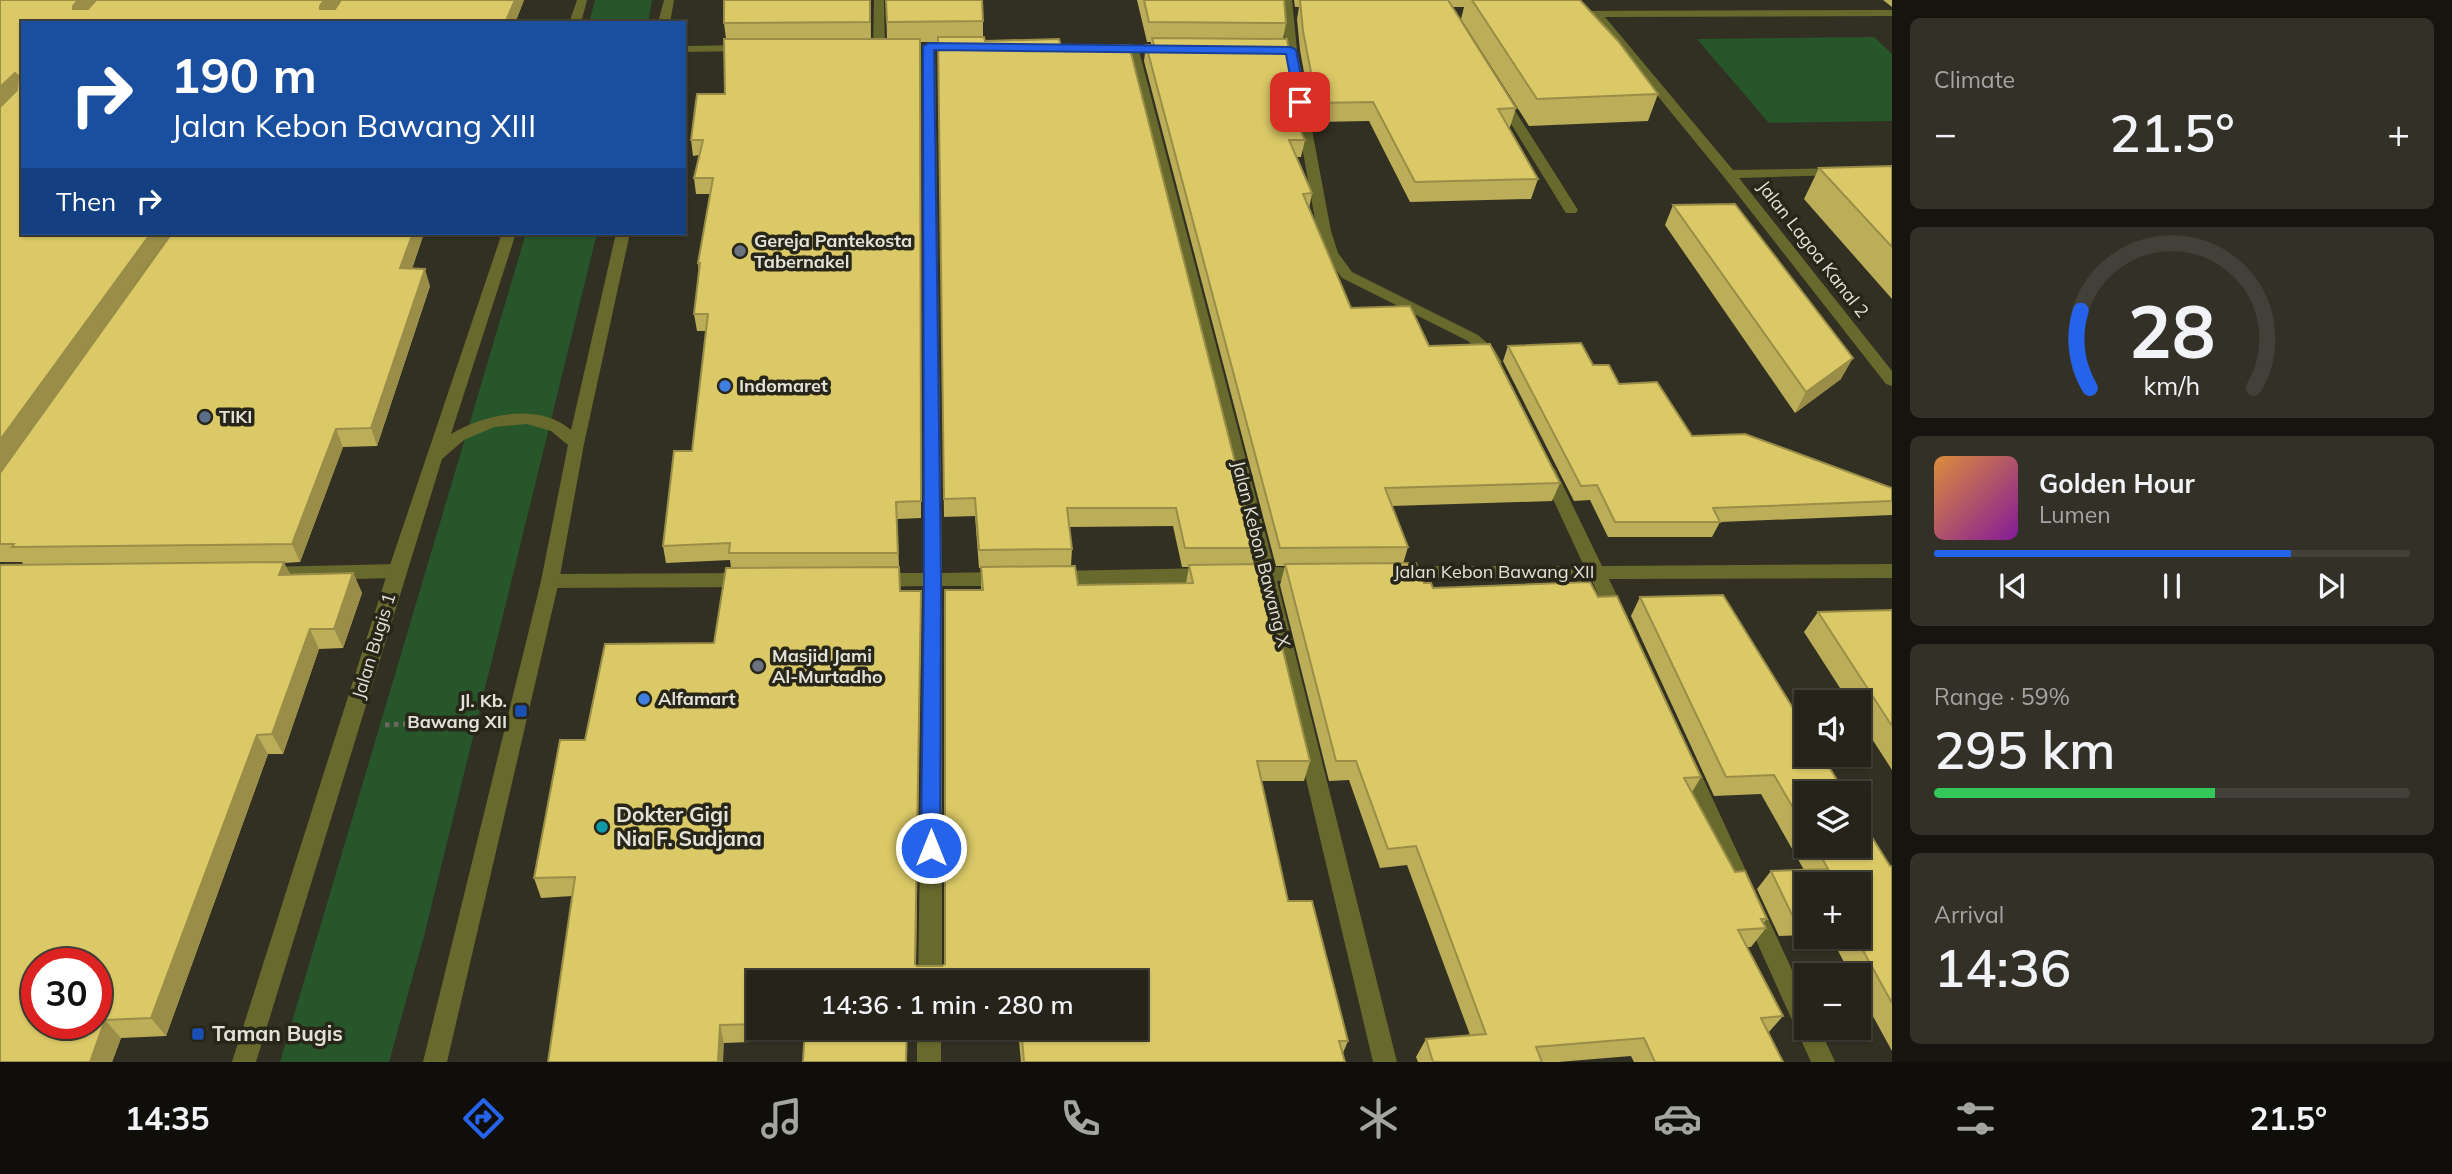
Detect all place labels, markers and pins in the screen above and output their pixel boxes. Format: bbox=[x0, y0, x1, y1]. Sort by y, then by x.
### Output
pin bbox=[1270, 72, 1330, 132]
place label: Gereja Pantekosta Tabernakel bbox=[754, 229, 912, 273]
marker: Gereja Pantekosta Tabernakel bbox=[732, 243, 748, 259]
place label: Indomaret bbox=[739, 374, 828, 397]
marker: Indomaret bbox=[717, 378, 733, 394]
place label: TIKI bbox=[219, 405, 252, 428]
marker: TIKI bbox=[197, 409, 213, 425]
place label: Masjid Jami Al-Murtadho bbox=[772, 644, 883, 688]
marker: Masjid Jami Al-Murtadho bbox=[750, 658, 766, 674]
place label: Alfamart bbox=[658, 687, 736, 710]
place label: Jl. Kb. Bawang XII bbox=[407, 689, 507, 733]
marker: Alfamart bbox=[636, 691, 652, 707]
marker: Jl. Kb. Bawang XII bbox=[513, 703, 529, 719]
place label: Dokter Gigi Nia F. Sudjana bbox=[616, 801, 762, 851]
marker: Dokter Gigi Nia F. Sudjana bbox=[594, 819, 610, 835]
place label: Taman Bugis bbox=[212, 1020, 343, 1046]
marker: Taman Bugis bbox=[190, 1026, 206, 1042]

